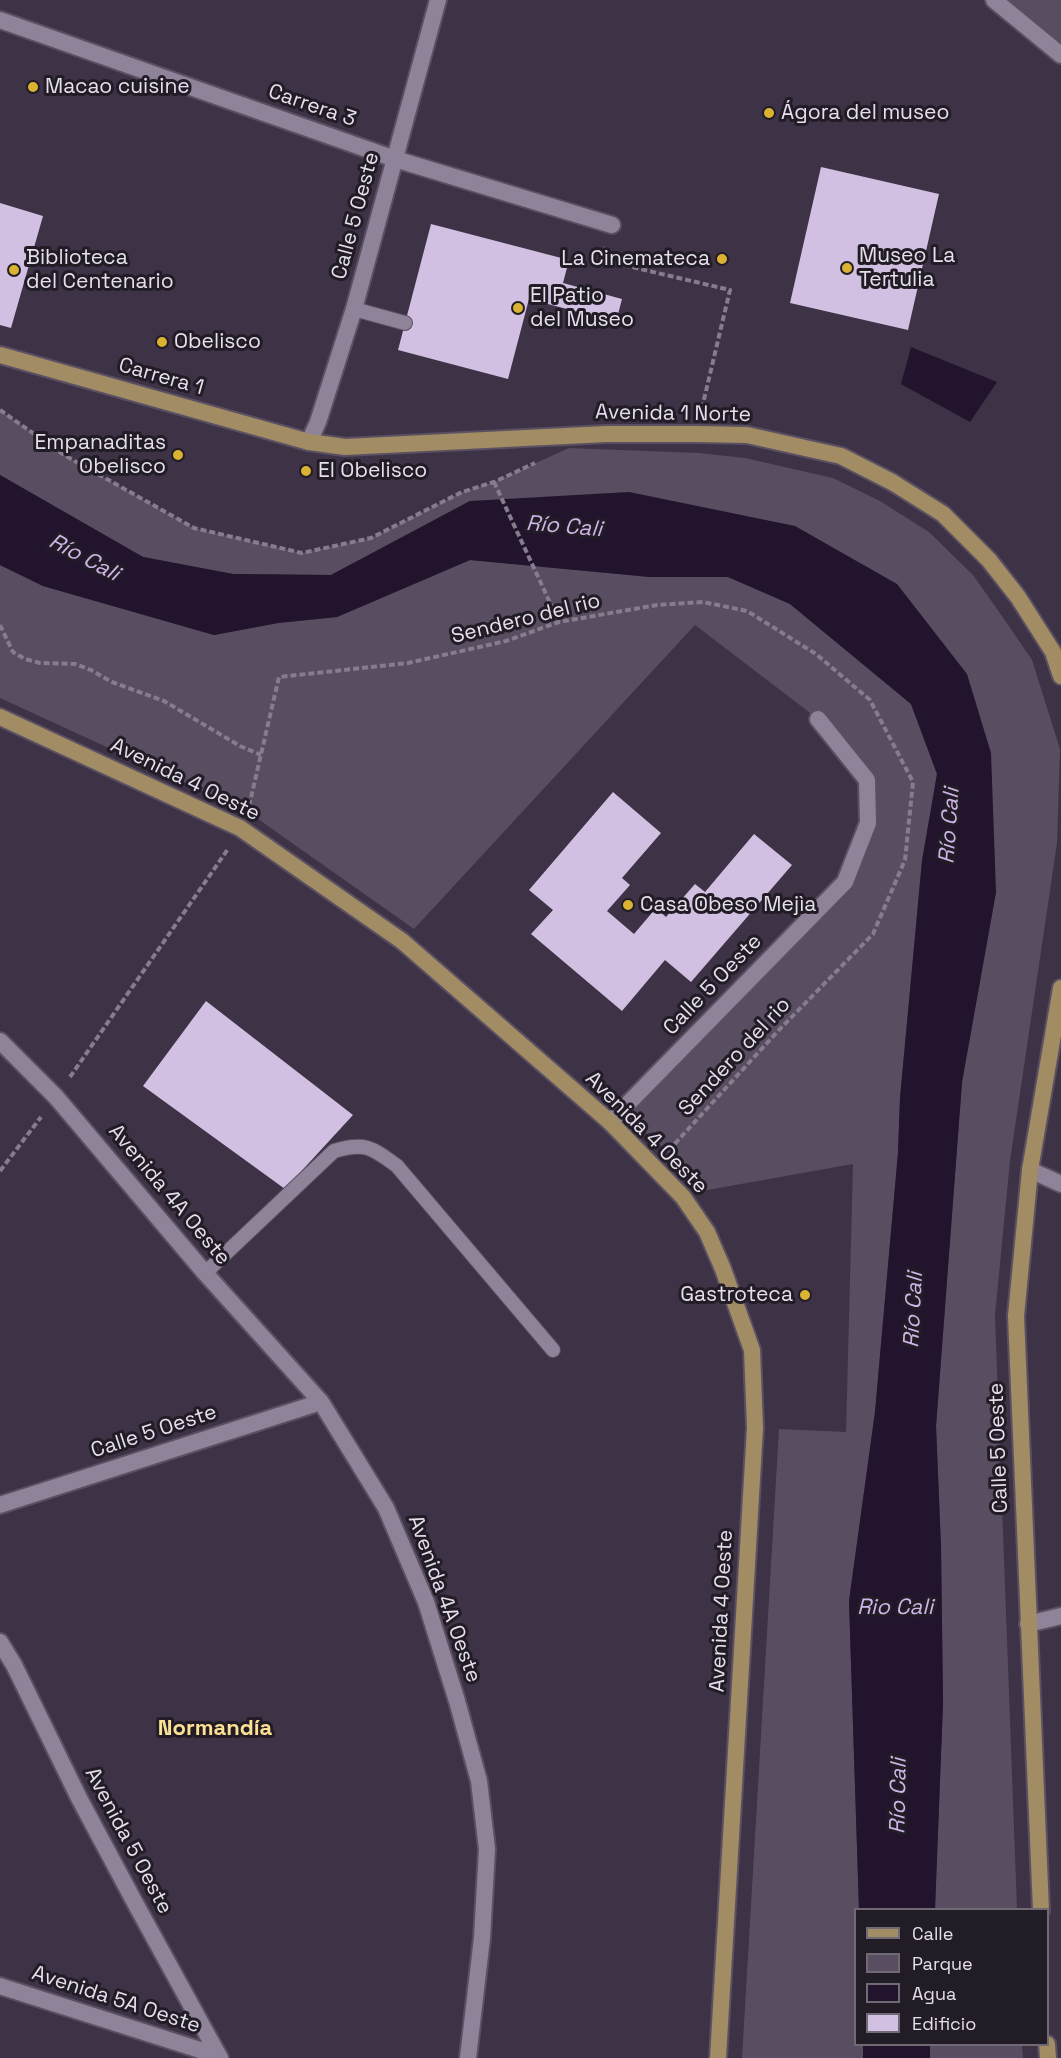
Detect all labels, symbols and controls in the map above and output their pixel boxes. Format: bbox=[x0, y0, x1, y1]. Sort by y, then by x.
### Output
place label: Macao cuisine bbox=[45, 74, 190, 100]
street label: Carrera 3 bbox=[265, 79, 359, 133]
marker: Macao cuisine bbox=[26, 80, 40, 94]
place label: Ágora del museo bbox=[781, 100, 949, 126]
marker: Ágora del museo bbox=[762, 106, 776, 120]
street label: Calle 5 Oeste bbox=[327, 150, 385, 282]
place label: Museo La Tertulia bbox=[859, 243, 955, 293]
place label: Biblioteca del Centenario bbox=[26, 245, 174, 295]
place label: La Cinemateca bbox=[561, 246, 710, 272]
marker: La Cinemateca bbox=[715, 252, 729, 266]
marker: Museo La Tertulia bbox=[840, 261, 854, 275]
marker: Biblioteca del Centenario bbox=[7, 263, 21, 277]
place label: El Patio del Museo bbox=[530, 283, 634, 333]
marker: El Patio del Museo bbox=[511, 301, 525, 315]
place label: Obelisco bbox=[174, 329, 261, 355]
marker: Obelisco bbox=[155, 335, 169, 349]
street label: Carrera 1 bbox=[116, 353, 206, 401]
street label: Avenida 1 Norte bbox=[595, 400, 751, 428]
place label: Empanaditas Obelisco bbox=[35, 430, 166, 480]
marker: Empanaditas Obelisco bbox=[171, 448, 185, 462]
place label: El Obelisco bbox=[318, 458, 427, 484]
marker: El Obelisco bbox=[299, 464, 313, 478]
water label: Río Cali bbox=[525, 511, 603, 543]
water label: Río Cali bbox=[44, 528, 124, 588]
street label: Sendero del rio bbox=[449, 588, 603, 650]
street label: Avenida 4 Oeste bbox=[106, 733, 264, 827]
water label: Río Cali bbox=[934, 787, 966, 865]
place label: Casa Obeso Mejìa bbox=[640, 892, 816, 918]
marker: Casa Obeso Mejìa bbox=[621, 898, 635, 912]
street label: Calle 5 Oeste bbox=[659, 929, 767, 1041]
street label: Sendero del rio bbox=[674, 993, 796, 1121]
street label: Avenida 4 Oeste bbox=[580, 1067, 712, 1199]
street label: Avenida 4A Oeste bbox=[103, 1120, 235, 1270]
water label: Río Cali bbox=[899, 1271, 929, 1349]
place label: Gastroteca bbox=[680, 1282, 793, 1308]
marker: Gastroteca bbox=[798, 1288, 812, 1302]
street label: Calle 5 Oeste bbox=[984, 1382, 1014, 1514]
street label: Calle 5 Oeste bbox=[88, 1400, 220, 1464]
street label: Avenida 4A Oeste bbox=[402, 1512, 486, 1686]
street label: Avenida 4 Oeste bbox=[705, 1529, 739, 1693]
water label: Rio Cali bbox=[857, 1595, 933, 1621]
district label: Normandía bbox=[158, 1716, 272, 1742]
water label: Río Cali bbox=[885, 1758, 913, 1834]
street label: Avenida 5 Oeste bbox=[79, 1763, 177, 1919]
legend bbox=[854, 1908, 1049, 2046]
text: Calle bbox=[912, 1922, 953, 1945]
text: Parque bbox=[912, 1952, 973, 1975]
street label: Avenida 5A Oeste bbox=[29, 1961, 203, 2039]
text: Agua bbox=[912, 1982, 956, 2005]
text: Edificio bbox=[912, 2012, 976, 2035]

